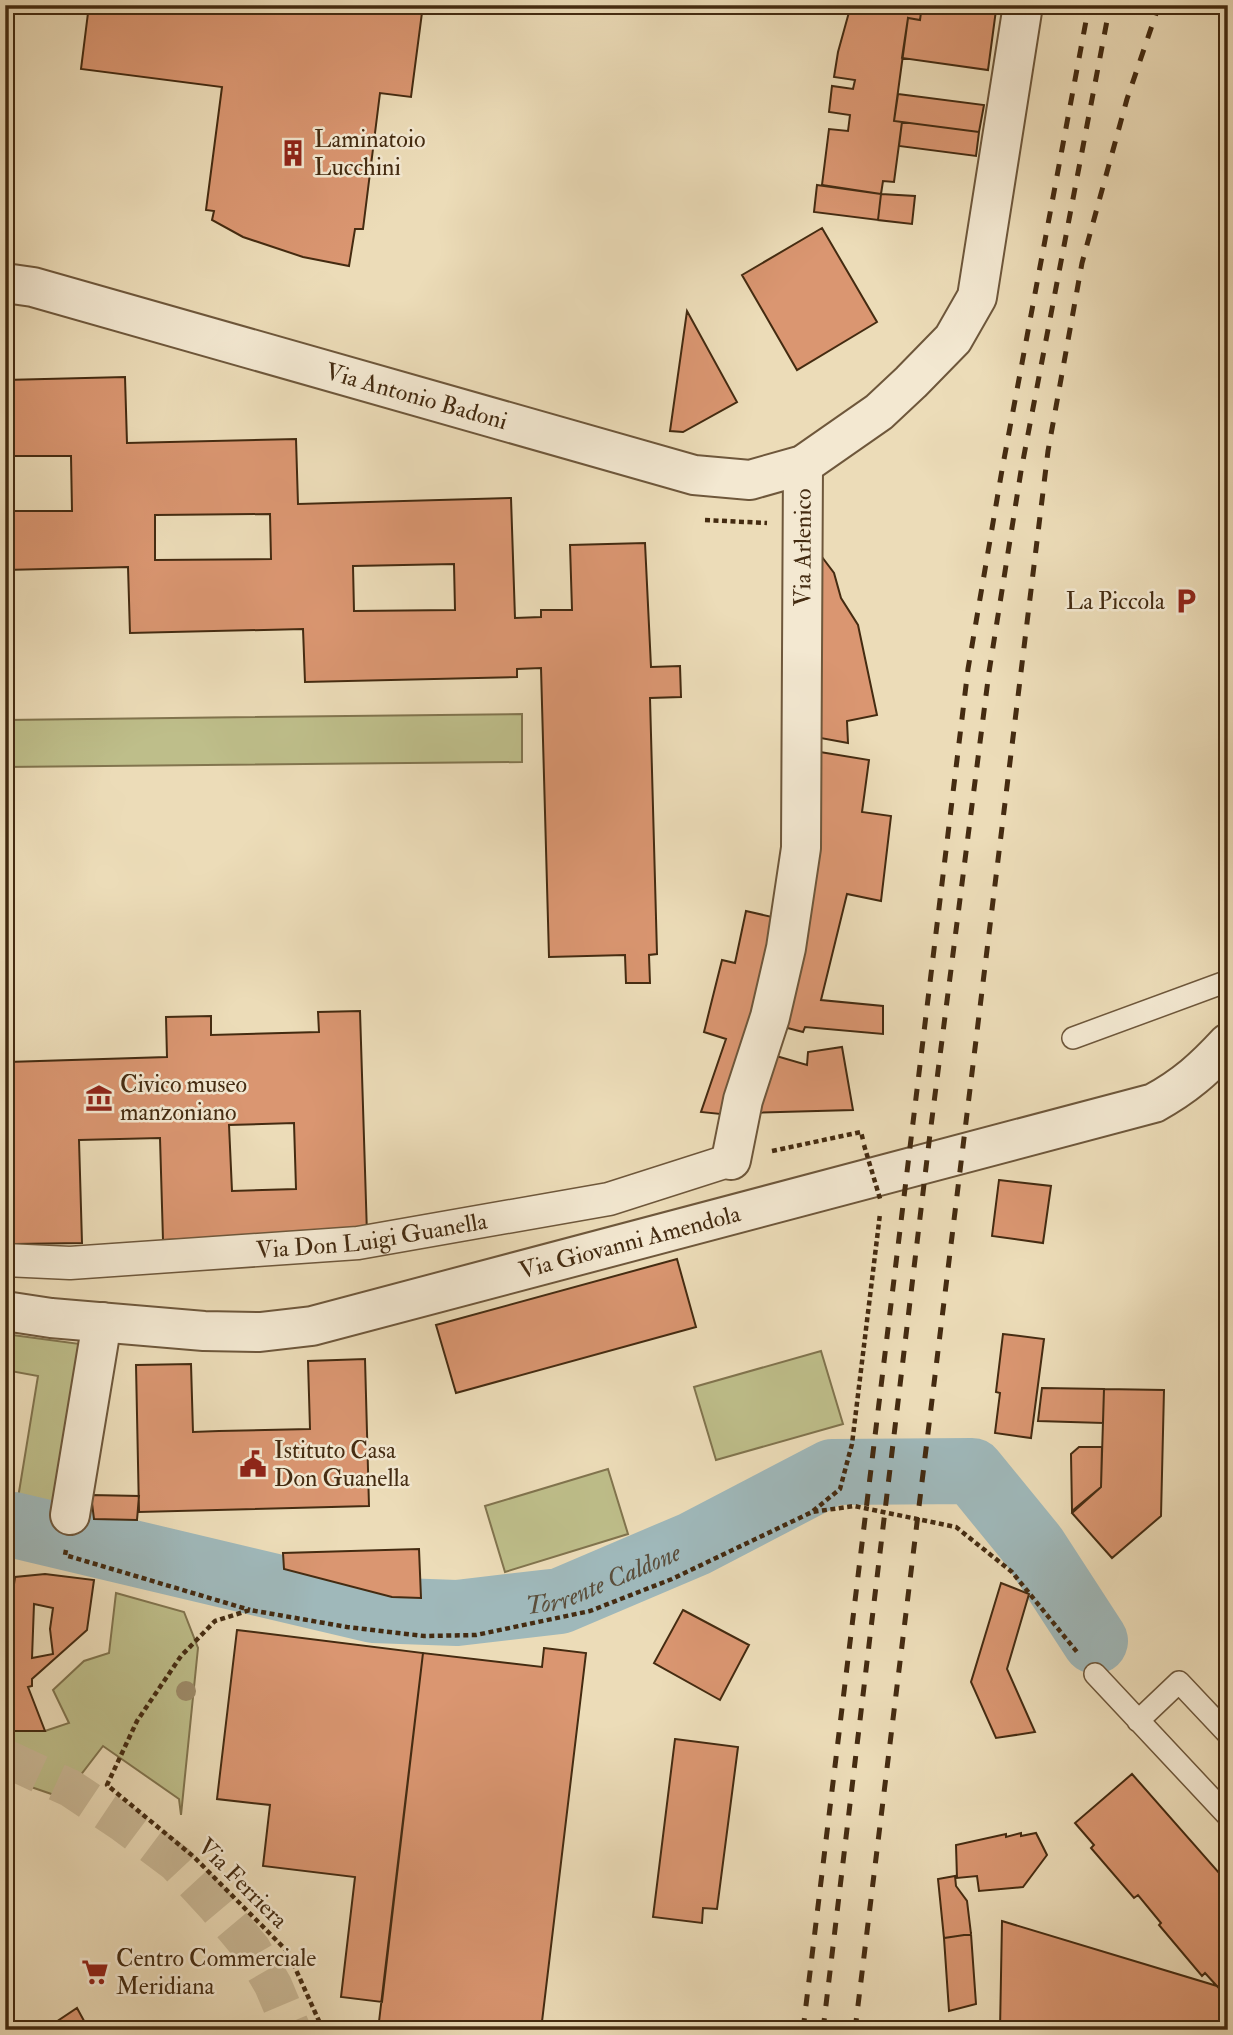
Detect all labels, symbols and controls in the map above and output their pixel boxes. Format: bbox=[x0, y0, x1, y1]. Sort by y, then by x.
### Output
place label: Laminatoio Lucchini bbox=[314, 124, 426, 183]
building icon: Laminatoio Lucchini bbox=[278, 138, 308, 168]
street label: Via Antonio Badoni bbox=[322, 356, 511, 437]
street label: Via Arlenico bbox=[787, 488, 819, 607]
place label: La Piccola bbox=[1066, 586, 1166, 617]
parking icon: La Piccola bbox=[1171, 586, 1201, 616]
place label: Civico museo manzoniano bbox=[120, 1069, 247, 1128]
museum icon: Civico museo manzoniano bbox=[84, 1083, 114, 1113]
street label: Via Giovanni Amendola bbox=[516, 1198, 745, 1287]
street label: Via Don Luigi Guanella bbox=[255, 1205, 491, 1266]
place label: Istituto Casa Don Guanella bbox=[274, 1435, 411, 1494]
public building icon: Istituto Casa Don Guanella bbox=[238, 1449, 268, 1479]
water label: Torrente Caldone bbox=[524, 1536, 686, 1622]
street label: Via Ferriera bbox=[191, 1831, 295, 1936]
place label: Centro Commerciale Meridiana bbox=[116, 1943, 316, 2002]
supermarket icon: Centro Commerciale Meridiana bbox=[80, 1957, 110, 1987]

